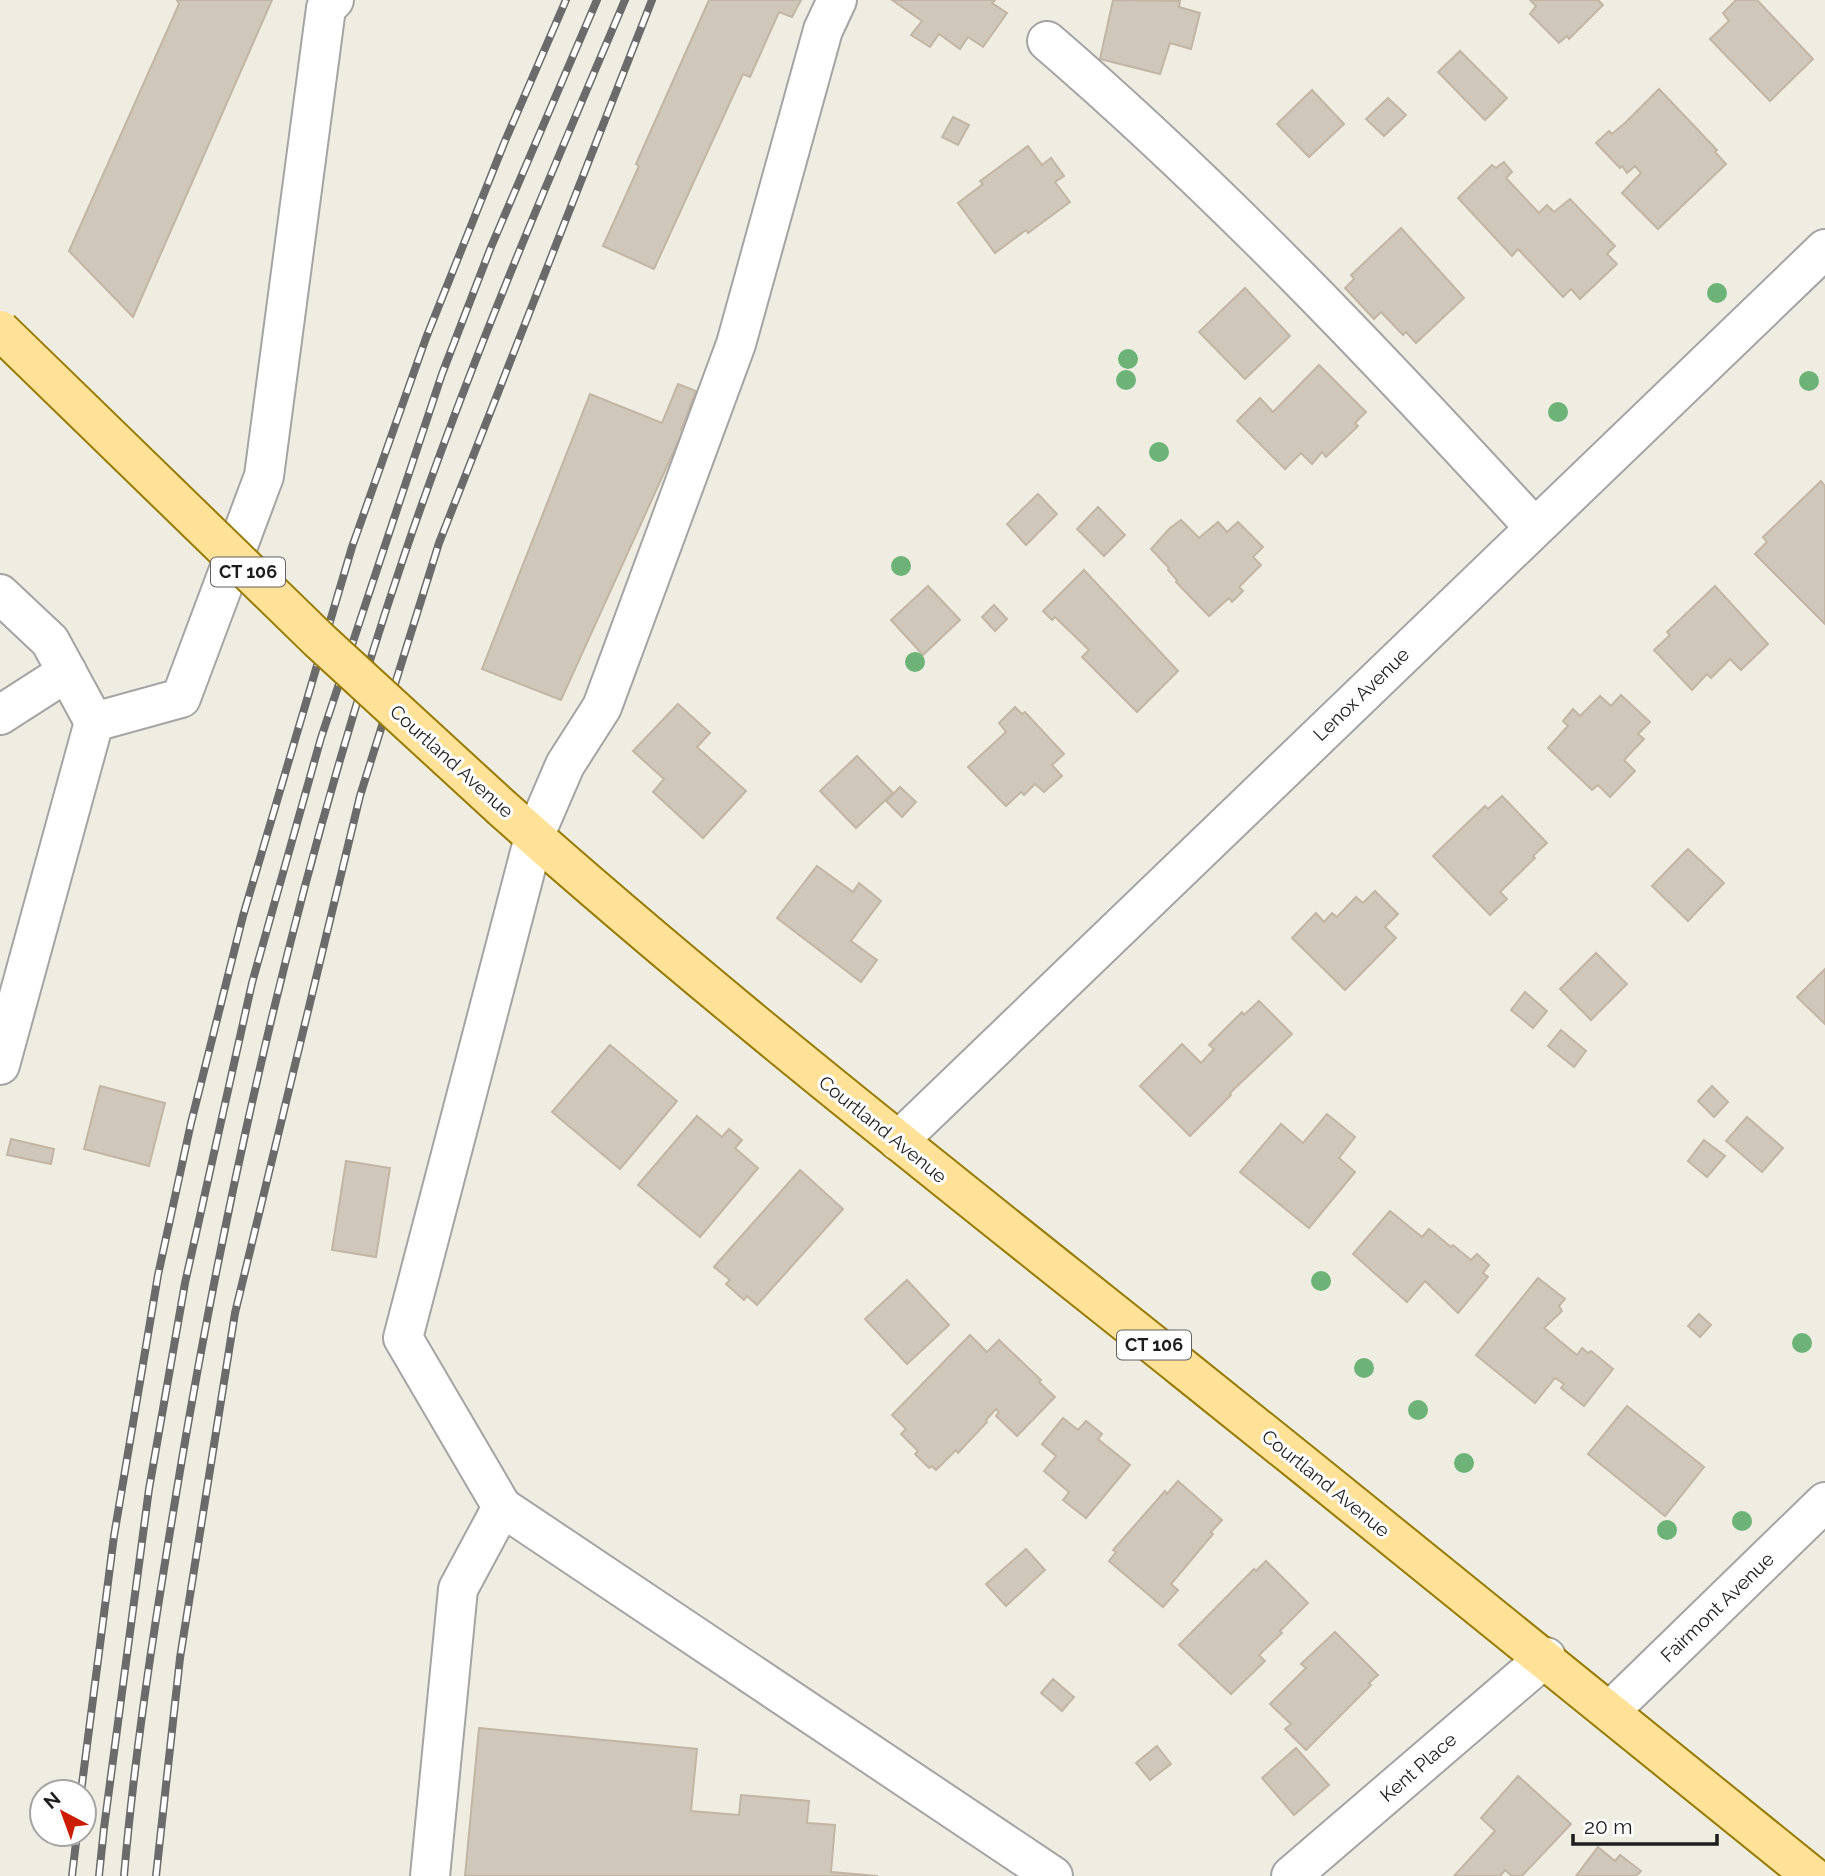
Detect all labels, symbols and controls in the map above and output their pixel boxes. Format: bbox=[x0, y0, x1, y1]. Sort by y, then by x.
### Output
road number: CT 106 bbox=[211, 558, 285, 586]
street label: Lenox Avenue bbox=[1309, 643, 1413, 745]
street label: Courtland Avenue bbox=[386, 700, 518, 822]
street label: Courtland Avenue bbox=[815, 1071, 951, 1187]
road number: CT 106 bbox=[1117, 1330, 1191, 1360]
street label: Courtland Avenue bbox=[1258, 1425, 1394, 1541]
street label: Fairmont Avenue bbox=[1656, 1548, 1778, 1666]
street label: Kent Place bbox=[1375, 1728, 1461, 1806]
north arrow bbox=[28, 1778, 98, 1848]
text: N bbox=[39, 1787, 65, 1813]
scale bar bbox=[1573, 1802, 1716, 1846]
text: 20 m bbox=[1584, 1814, 1632, 1839]

